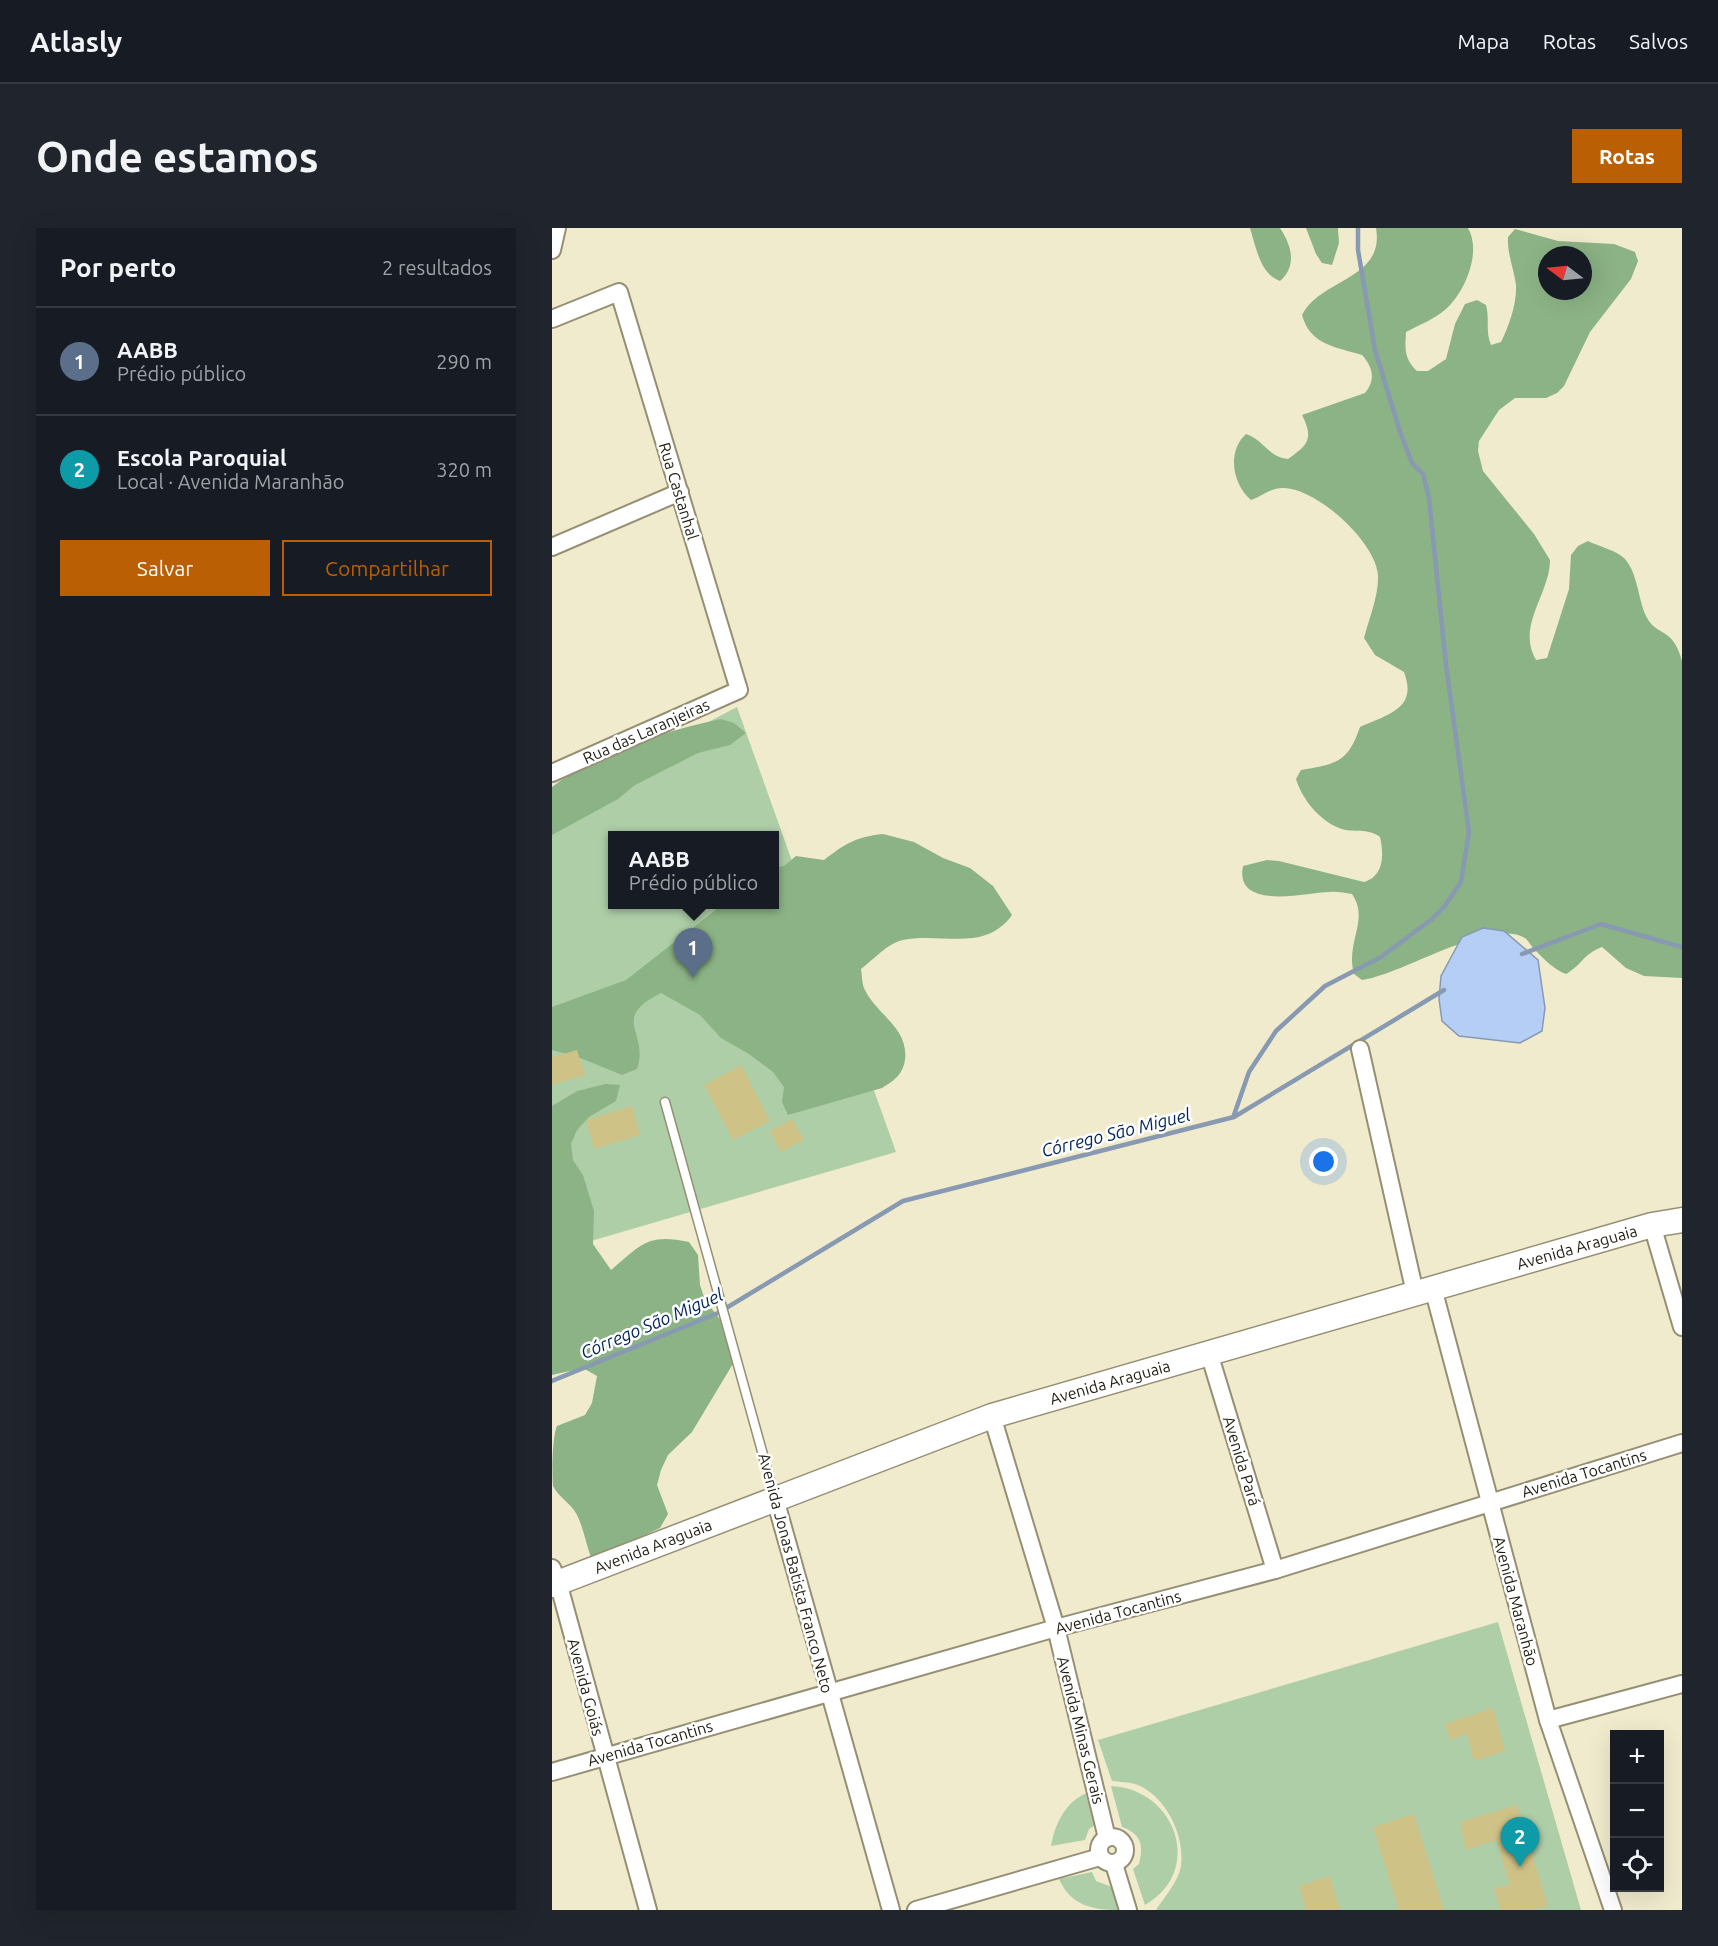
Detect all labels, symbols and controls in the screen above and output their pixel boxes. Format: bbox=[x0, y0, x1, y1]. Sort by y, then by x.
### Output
text: Atlasly bbox=[30, 26, 122, 57]
text: Mapa bbox=[1458, 29, 1510, 53]
text: Rotas bbox=[1543, 29, 1596, 53]
text: Salvos bbox=[1629, 29, 1688, 53]
button: Rotas bbox=[1572, 129, 1682, 183]
text: Onde estamos bbox=[36, 133, 319, 180]
north arrow bbox=[1538, 246, 1592, 300]
text: Por perto bbox=[60, 253, 176, 282]
text: 2 resultados bbox=[382, 256, 492, 279]
text: AABB bbox=[117, 337, 178, 362]
text: 1 bbox=[74, 350, 85, 373]
text: 290 m bbox=[436, 350, 492, 373]
text: Prédio público bbox=[117, 362, 246, 385]
street label: Rua Castanhal bbox=[656, 440, 702, 542]
text: Escola Paroquial bbox=[117, 445, 287, 470]
text: 2 bbox=[74, 458, 85, 481]
text: 320 m bbox=[436, 458, 492, 481]
text: Local · Avenida Maranhão bbox=[117, 470, 344, 493]
button: Salvar bbox=[60, 540, 270, 596]
button: Compartilhar bbox=[282, 540, 492, 596]
street label: Rua das Laranjeiras bbox=[580, 695, 712, 767]
popup bbox=[608, 831, 779, 909]
text: AABB bbox=[629, 846, 690, 871]
text: Prédio público bbox=[629, 871, 758, 894]
pin: 1 bbox=[674, 928, 712, 978]
water label: Córrego São Miguel bbox=[1039, 1104, 1192, 1160]
your location bbox=[1309, 1147, 1338, 1176]
street label: Avenida Araguaia bbox=[1515, 1221, 1639, 1273]
water label: Córrego São Miguel bbox=[577, 1284, 726, 1362]
street label: Avenida Araguaia bbox=[1048, 1356, 1172, 1408]
street label: Avenida Pará bbox=[1220, 1414, 1264, 1508]
street label: Avenida Tocantins bbox=[1519, 1445, 1649, 1501]
street label: Avenida Jonas Batista Franco Neto bbox=[755, 1451, 837, 1695]
street label: Avenida Araguaia bbox=[592, 1515, 714, 1577]
street label: Avenida Maranhão bbox=[1490, 1534, 1542, 1668]
street label: Avenida Tocantins bbox=[1053, 1587, 1183, 1637]
street label: Avenida Goiás bbox=[564, 1636, 608, 1738]
street label: Avenida Minas Gerais bbox=[1054, 1654, 1108, 1806]
street label: Avenida Tocantins bbox=[585, 1716, 715, 1770]
map controls bbox=[1610, 1730, 1664, 1892]
button: + bbox=[1610, 1730, 1664, 1784]
button: − bbox=[1610, 1784, 1664, 1838]
pin: 2 bbox=[1500, 1818, 1540, 1867]
button: locate bbox=[1610, 1838, 1664, 1892]

